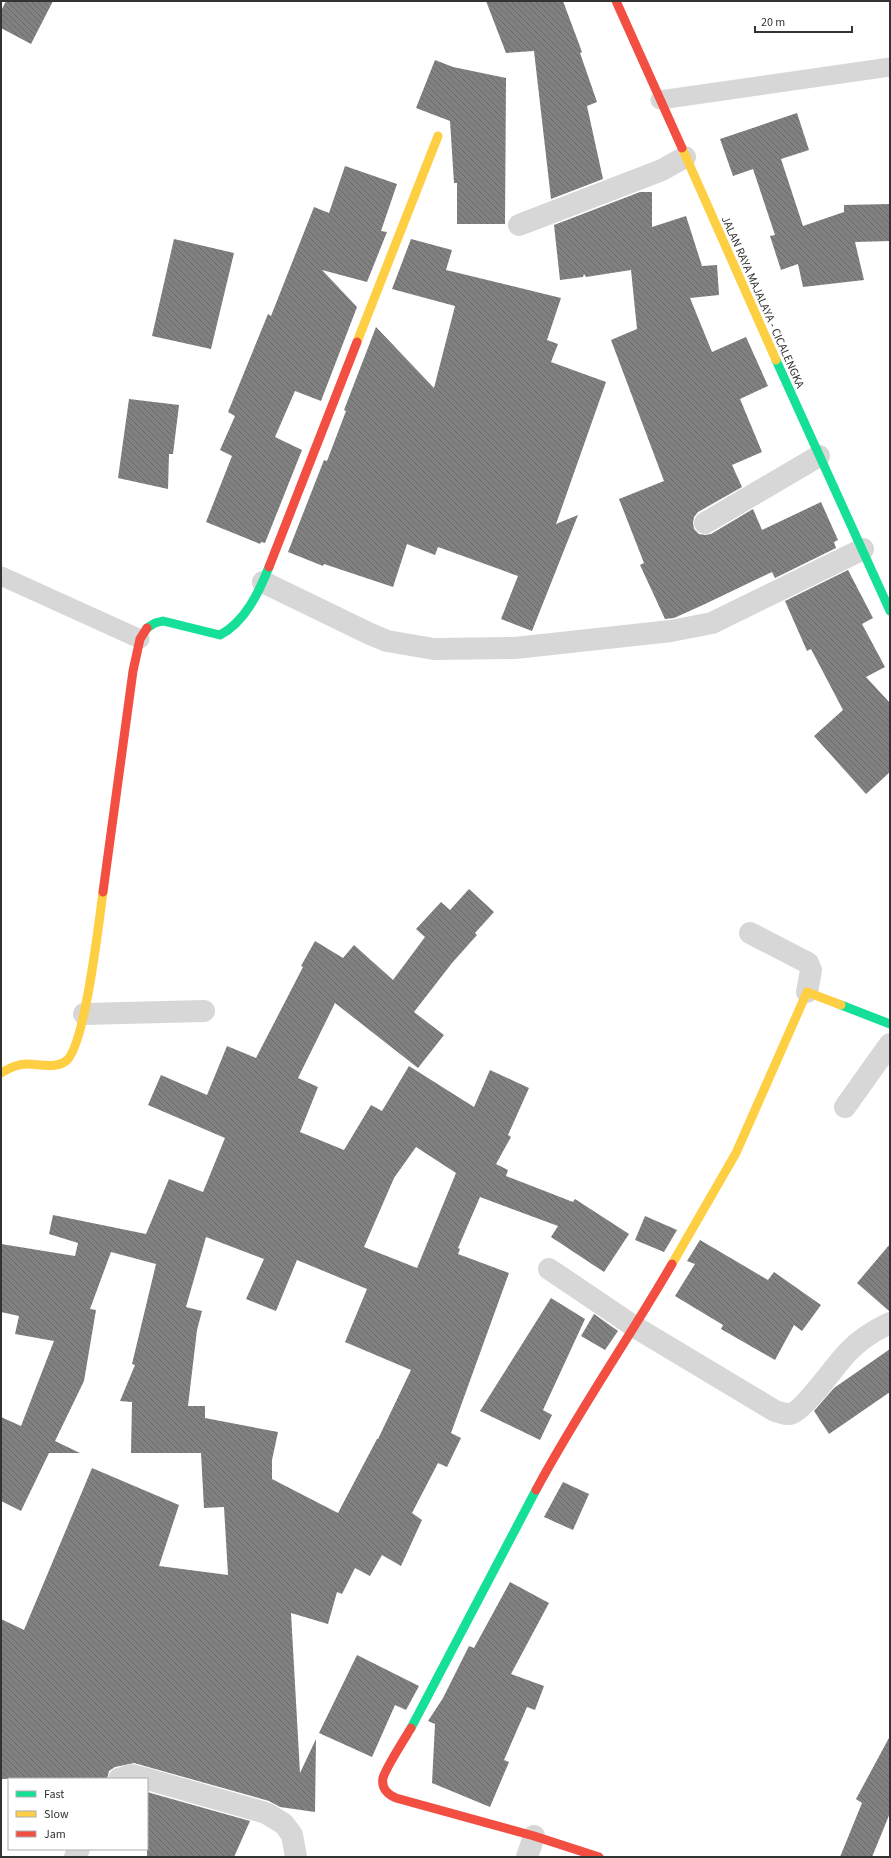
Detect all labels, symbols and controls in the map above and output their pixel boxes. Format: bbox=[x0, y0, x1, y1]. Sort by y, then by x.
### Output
scale bar bbox=[755, 8, 852, 34]
text: 20 m bbox=[761, 14, 785, 31]
street label: JALAN RAYA MAJALAYA - CICALENGKA bbox=[717, 213, 808, 391]
legend bbox=[8, 1778, 148, 1850]
text: Fast bbox=[44, 1786, 64, 1803]
text: Slow bbox=[44, 1806, 69, 1823]
text: Jam bbox=[44, 1826, 66, 1843]

